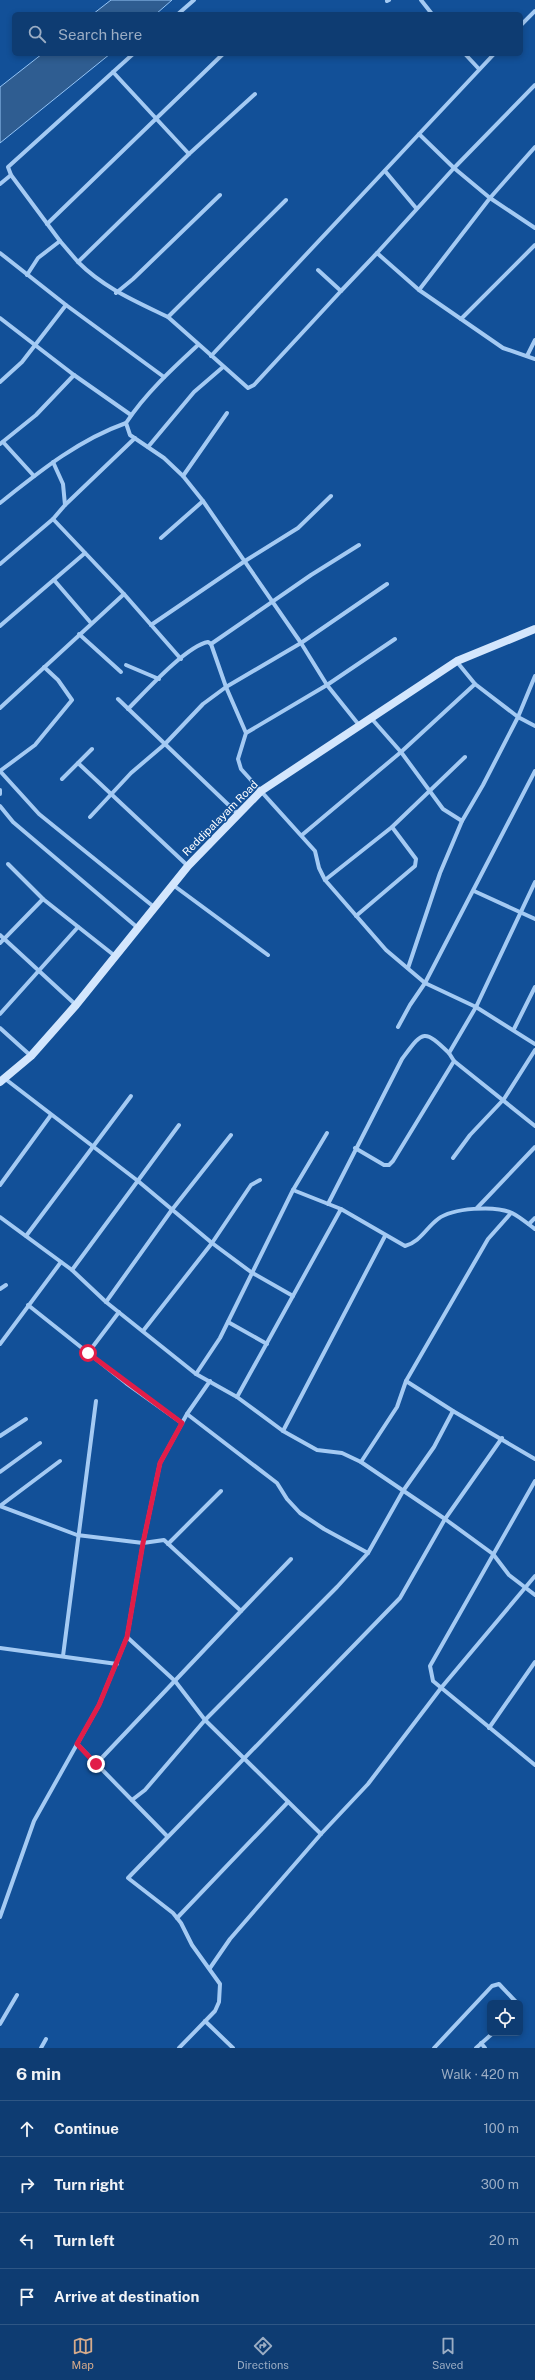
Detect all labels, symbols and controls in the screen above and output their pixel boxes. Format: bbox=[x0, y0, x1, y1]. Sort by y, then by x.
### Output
search box bbox=[12, 12, 523, 56]
icon: search bbox=[26, 23, 48, 45]
text: Search here bbox=[58, 26, 142, 43]
street label: Reddipalayam Road bbox=[180, 778, 260, 858]
route start bbox=[79, 1344, 97, 1362]
route end bbox=[87, 1755, 105, 1773]
map controls bbox=[487, 2000, 523, 2036]
button: locate bbox=[487, 2000, 523, 2036]
text: 6 min bbox=[16, 2064, 61, 2084]
text: Walk · 420 m bbox=[441, 2067, 519, 2082]
icon: ahead bbox=[16, 2118, 38, 2140]
text: Continue bbox=[54, 2120, 119, 2137]
text: 100 m bbox=[483, 2121, 519, 2136]
icon: right bbox=[16, 2174, 38, 2196]
text: Turn right bbox=[54, 2176, 124, 2193]
text: 300 m bbox=[481, 2177, 519, 2192]
icon: left bbox=[16, 2230, 38, 2252]
text: Turn left bbox=[54, 2232, 115, 2249]
text: 20 m bbox=[489, 2233, 519, 2248]
icon: arrive bbox=[16, 2286, 38, 2308]
text: Arrive at destination bbox=[54, 2288, 199, 2305]
tab: Map bbox=[72, 2335, 94, 2371]
tab: Directions bbox=[237, 2335, 289, 2371]
tab: Saved bbox=[432, 2335, 463, 2371]

